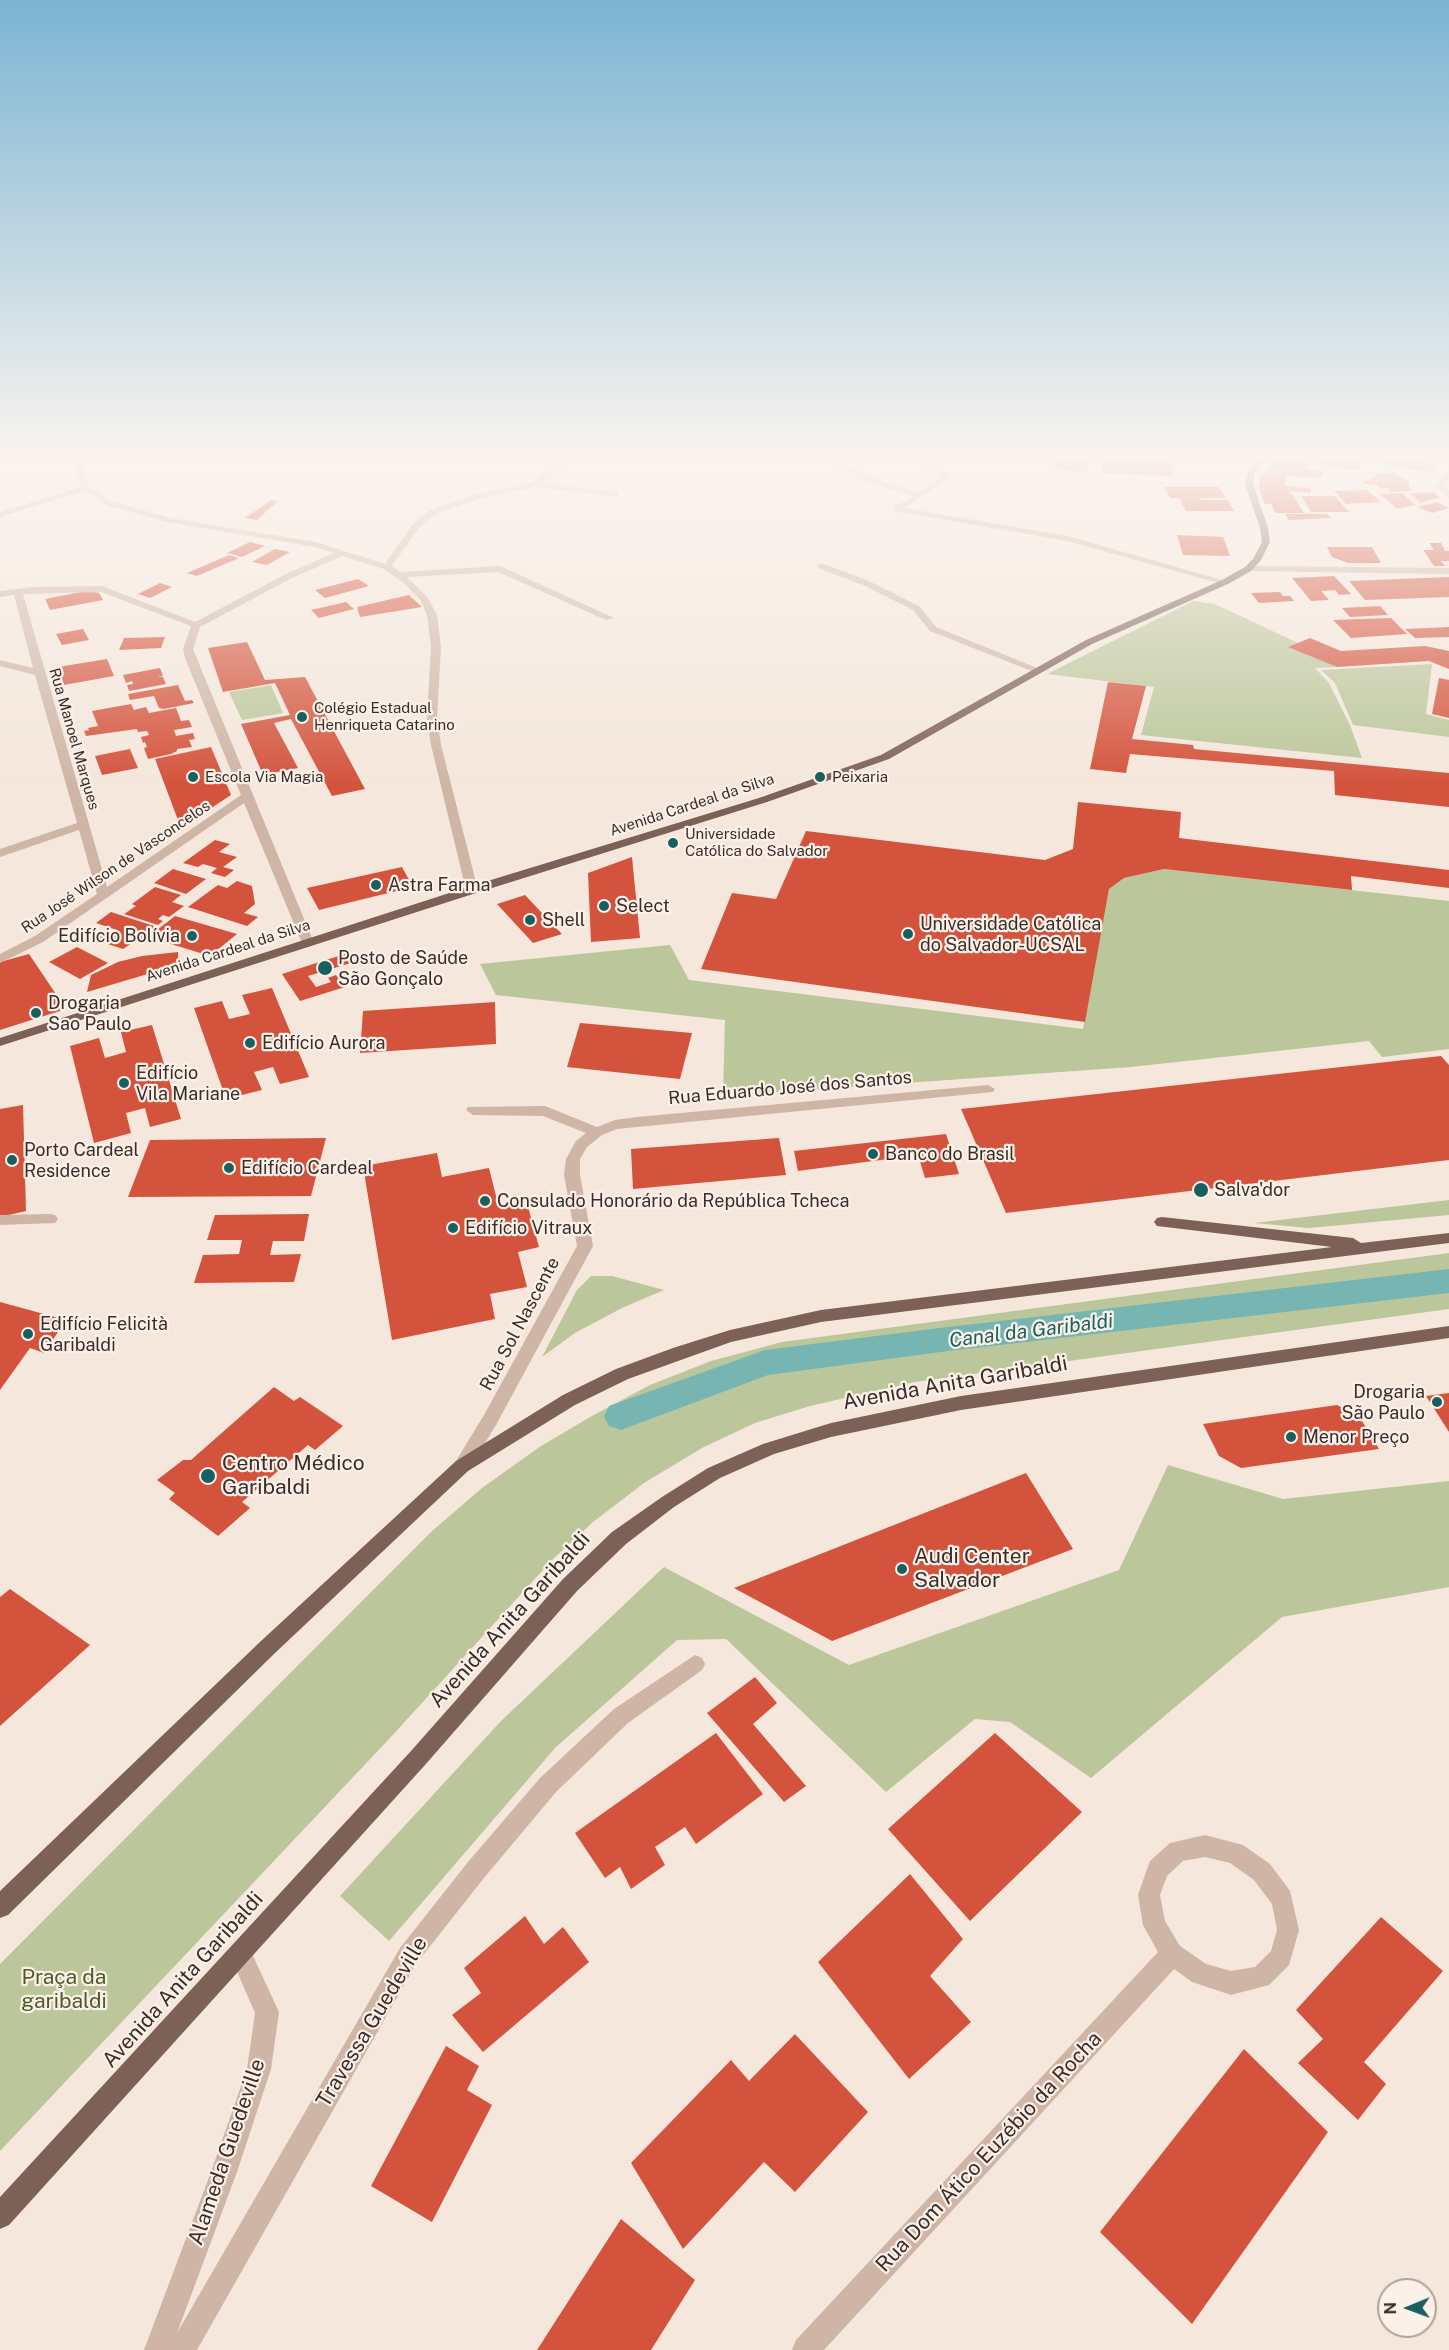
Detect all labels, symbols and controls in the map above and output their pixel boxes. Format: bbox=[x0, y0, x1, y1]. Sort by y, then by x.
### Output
street label: Rua Manoel Marques bbox=[45, 666, 103, 812]
place label: Colégio Estadual Henriqueta Catarino bbox=[314, 699, 455, 734]
marker: Colégio Estadual Henriqueta Catarino bbox=[295, 710, 309, 724]
place label: Escola Via Magia bbox=[205, 768, 323, 786]
place label: Peixaria bbox=[832, 768, 888, 786]
marker: Escola Via Magia bbox=[186, 770, 200, 784]
street label: Avenida Cardeal da Silva bbox=[608, 770, 776, 840]
marker: Peixaria bbox=[813, 770, 827, 784]
street label: Rua José Wilson de Vasconcelos bbox=[18, 797, 214, 937]
place label: Universidade Católica do Salvador bbox=[685, 825, 828, 860]
marker: Universidade Católica do Salvador bbox=[666, 836, 680, 850]
place label: Astra Farma bbox=[388, 874, 490, 896]
marker: Astra Farma bbox=[369, 878, 383, 892]
place label: Select bbox=[616, 895, 670, 917]
marker: Select bbox=[597, 899, 611, 913]
place label: Shell bbox=[542, 909, 585, 931]
marker: Shell bbox=[523, 913, 537, 927]
place label: Universidade Católica do Salvador-UCSAL bbox=[920, 913, 1101, 956]
street label: Avenida Cardeal da Silva bbox=[144, 916, 312, 986]
place label: Edifício Bolívia bbox=[58, 925, 180, 947]
marker: Universidade Católica do Salvador-UCSAL bbox=[901, 927, 915, 941]
marker: Edifício Bolívia bbox=[185, 929, 199, 943]
place label: Posto de Saúde São Gonçalo bbox=[338, 947, 468, 990]
marker: Posto de Saúde São Gonçalo bbox=[316, 959, 334, 977]
place label: Drogaria Sao Paulo bbox=[48, 992, 131, 1034]
marker: Drogaria Sao Paulo bbox=[29, 1006, 43, 1020]
place label: Edifício Aurora bbox=[262, 1032, 385, 1054]
marker: Edifício Aurora bbox=[243, 1036, 257, 1050]
place label: Edifício Vila Mariane bbox=[136, 1062, 240, 1104]
street label: Rua Eduardo José dos Santos bbox=[667, 1067, 913, 1109]
marker: Edifício Vila Mariane bbox=[117, 1076, 131, 1090]
place label: Porto Cardeal Residence bbox=[24, 1139, 139, 1182]
place label: Banco do Brasil bbox=[885, 1143, 1015, 1165]
marker: Banco do Brasil bbox=[866, 1147, 880, 1161]
marker: Porto Cardeal Residence bbox=[5, 1153, 19, 1167]
place label: Edifício Cardeal bbox=[241, 1157, 373, 1179]
marker: Edifício Cardeal bbox=[222, 1161, 236, 1175]
place label: Salva'dor bbox=[1214, 1179, 1290, 1201]
marker: Salva'dor bbox=[1192, 1181, 1210, 1199]
place label: Consulado Honorário da República Tcheca bbox=[497, 1190, 849, 1212]
marker: Consulado Honorário da República Tcheca bbox=[478, 1194, 492, 1208]
place label: Edifício Vitraux bbox=[465, 1217, 592, 1239]
marker: Edifício Vitraux bbox=[446, 1221, 460, 1235]
street label: Rua Sol Nascente bbox=[476, 1253, 564, 1395]
water label: Canal da Garibaldi bbox=[948, 1309, 1114, 1353]
place label: Edifício Felicità Garibaldi bbox=[40, 1313, 168, 1356]
marker: Edifício Felicità Garibaldi bbox=[21, 1327, 35, 1341]
street label: Avenida Anita Garibaldi bbox=[841, 1351, 1069, 1415]
place label: Drogaria São Paulo bbox=[1342, 1381, 1425, 1424]
marker: Drogaria São Paulo bbox=[1430, 1395, 1444, 1409]
place label: Menor Preço bbox=[1303, 1426, 1409, 1448]
marker: Menor Preço bbox=[1284, 1430, 1298, 1444]
place label: Centro Médico Garibaldi bbox=[222, 1451, 365, 1501]
marker: Centro Médico Garibaldi bbox=[199, 1467, 217, 1485]
street label: Avenida Anita Garibaldi bbox=[424, 1527, 596, 1713]
place label: Audi Center Salvador bbox=[914, 1544, 1030, 1594]
marker: Audi Center Salvador bbox=[895, 1562, 909, 1576]
street label: Avenida Anita Garibaldi bbox=[97, 1887, 269, 2073]
street label: Travessa Guedeville bbox=[311, 1932, 433, 2112]
park label: Praça da garibaldi bbox=[21, 1965, 107, 2015]
street label: Rua Dom Ático Euzébio da Rocha bbox=[871, 2026, 1107, 2278]
street label: Alameda Guedeville bbox=[183, 2055, 271, 2249]
north arrow bbox=[1377, 2278, 1437, 2338]
text: N bbox=[1381, 2302, 1400, 2315]

